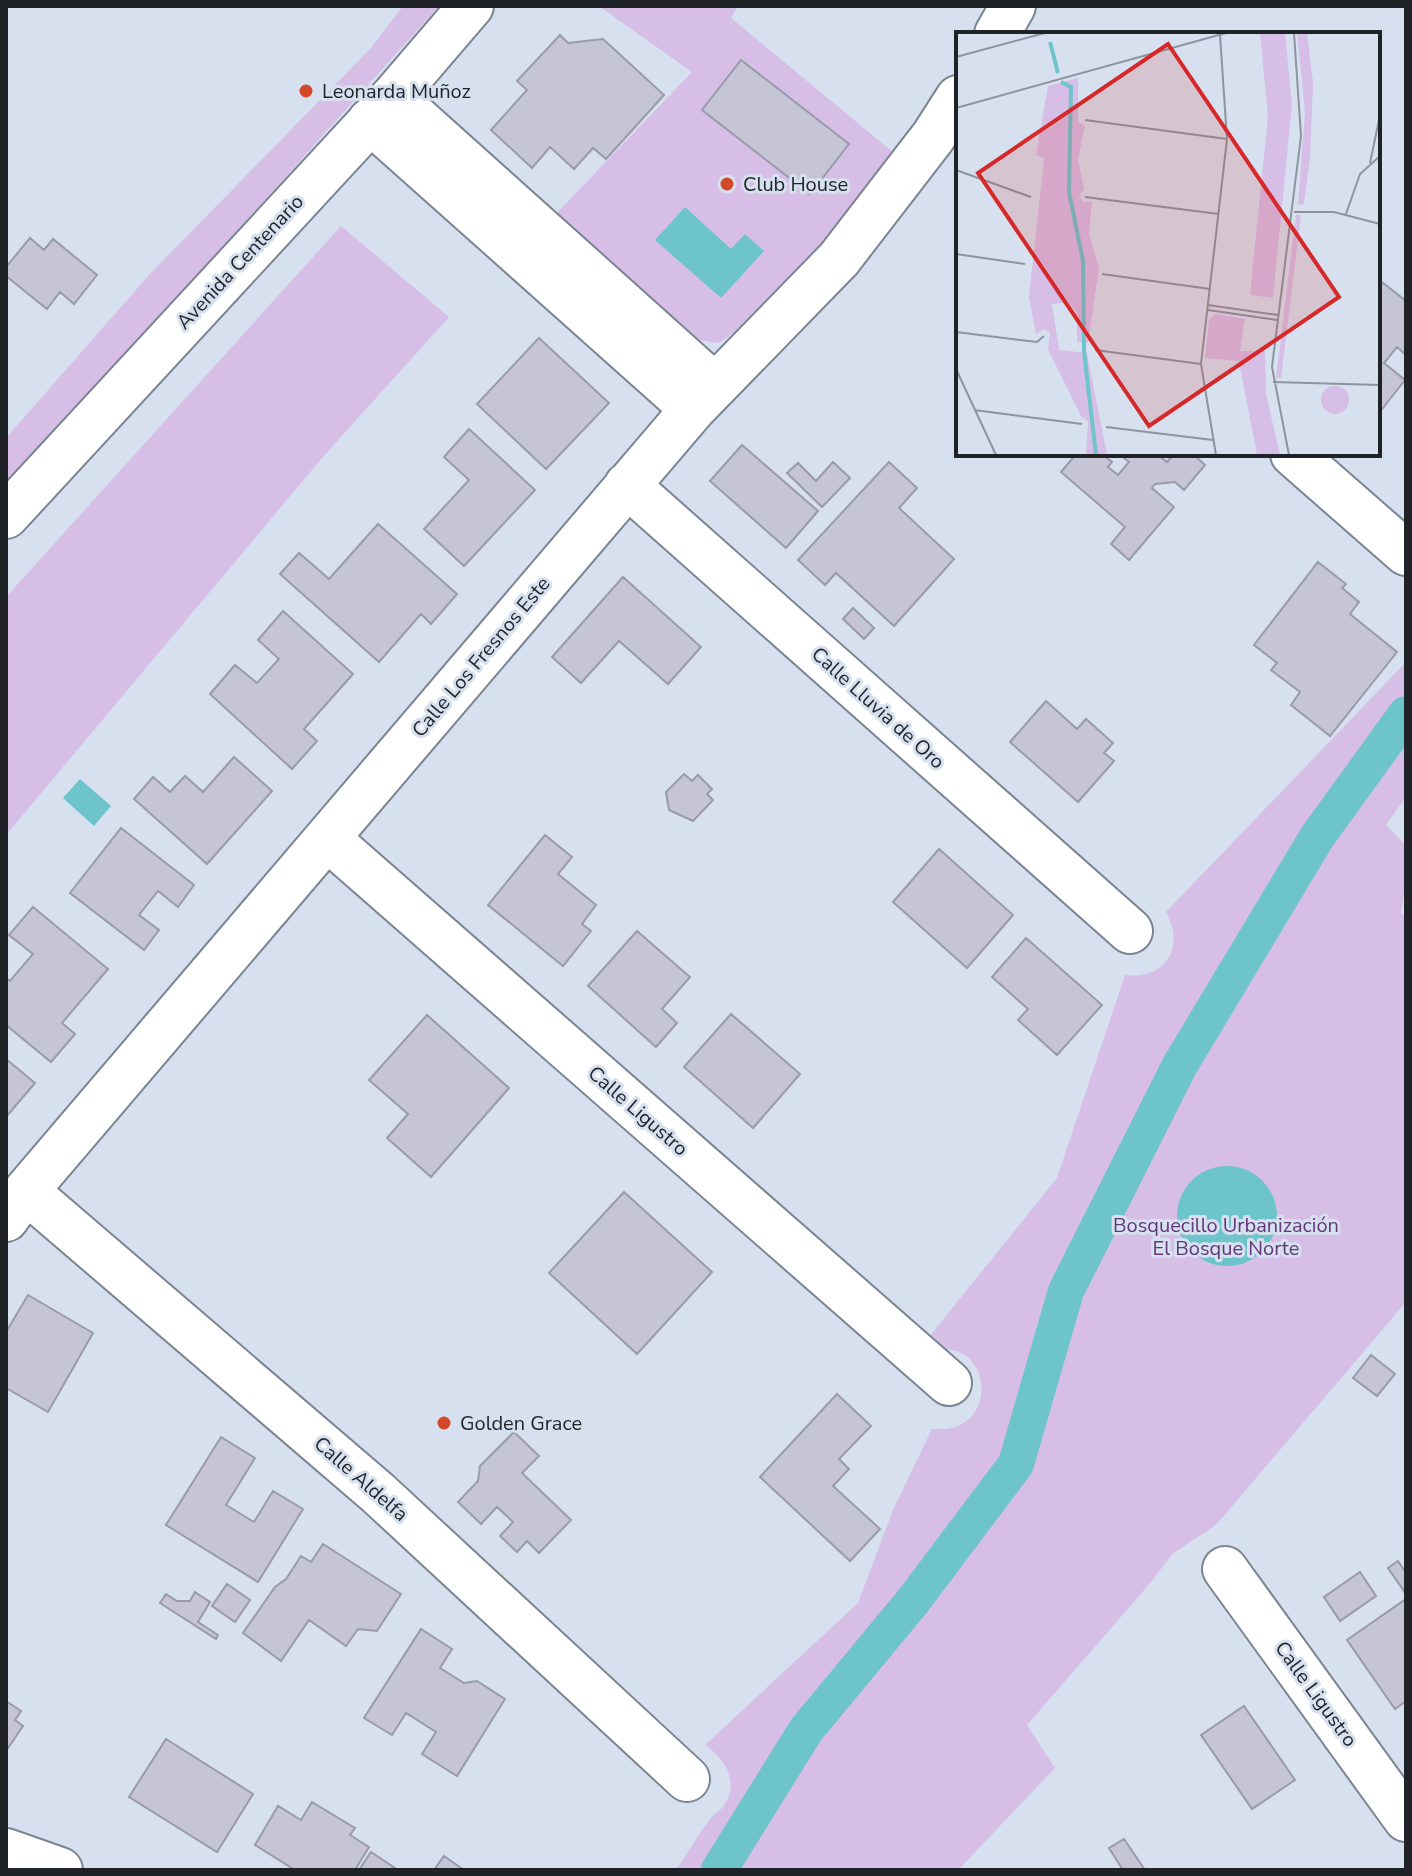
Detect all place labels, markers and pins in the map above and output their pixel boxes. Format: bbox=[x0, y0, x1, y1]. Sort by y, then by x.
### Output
place label: Leonarda Muñoz bbox=[322, 78, 471, 105]
marker: Leonarda Muñoz bbox=[297, 82, 315, 100]
place label: Club House bbox=[743, 171, 848, 198]
marker: Club House bbox=[718, 175, 736, 193]
place label: Golden Grace bbox=[460, 1410, 582, 1437]
marker: Golden Grace bbox=[435, 1414, 453, 1432]

